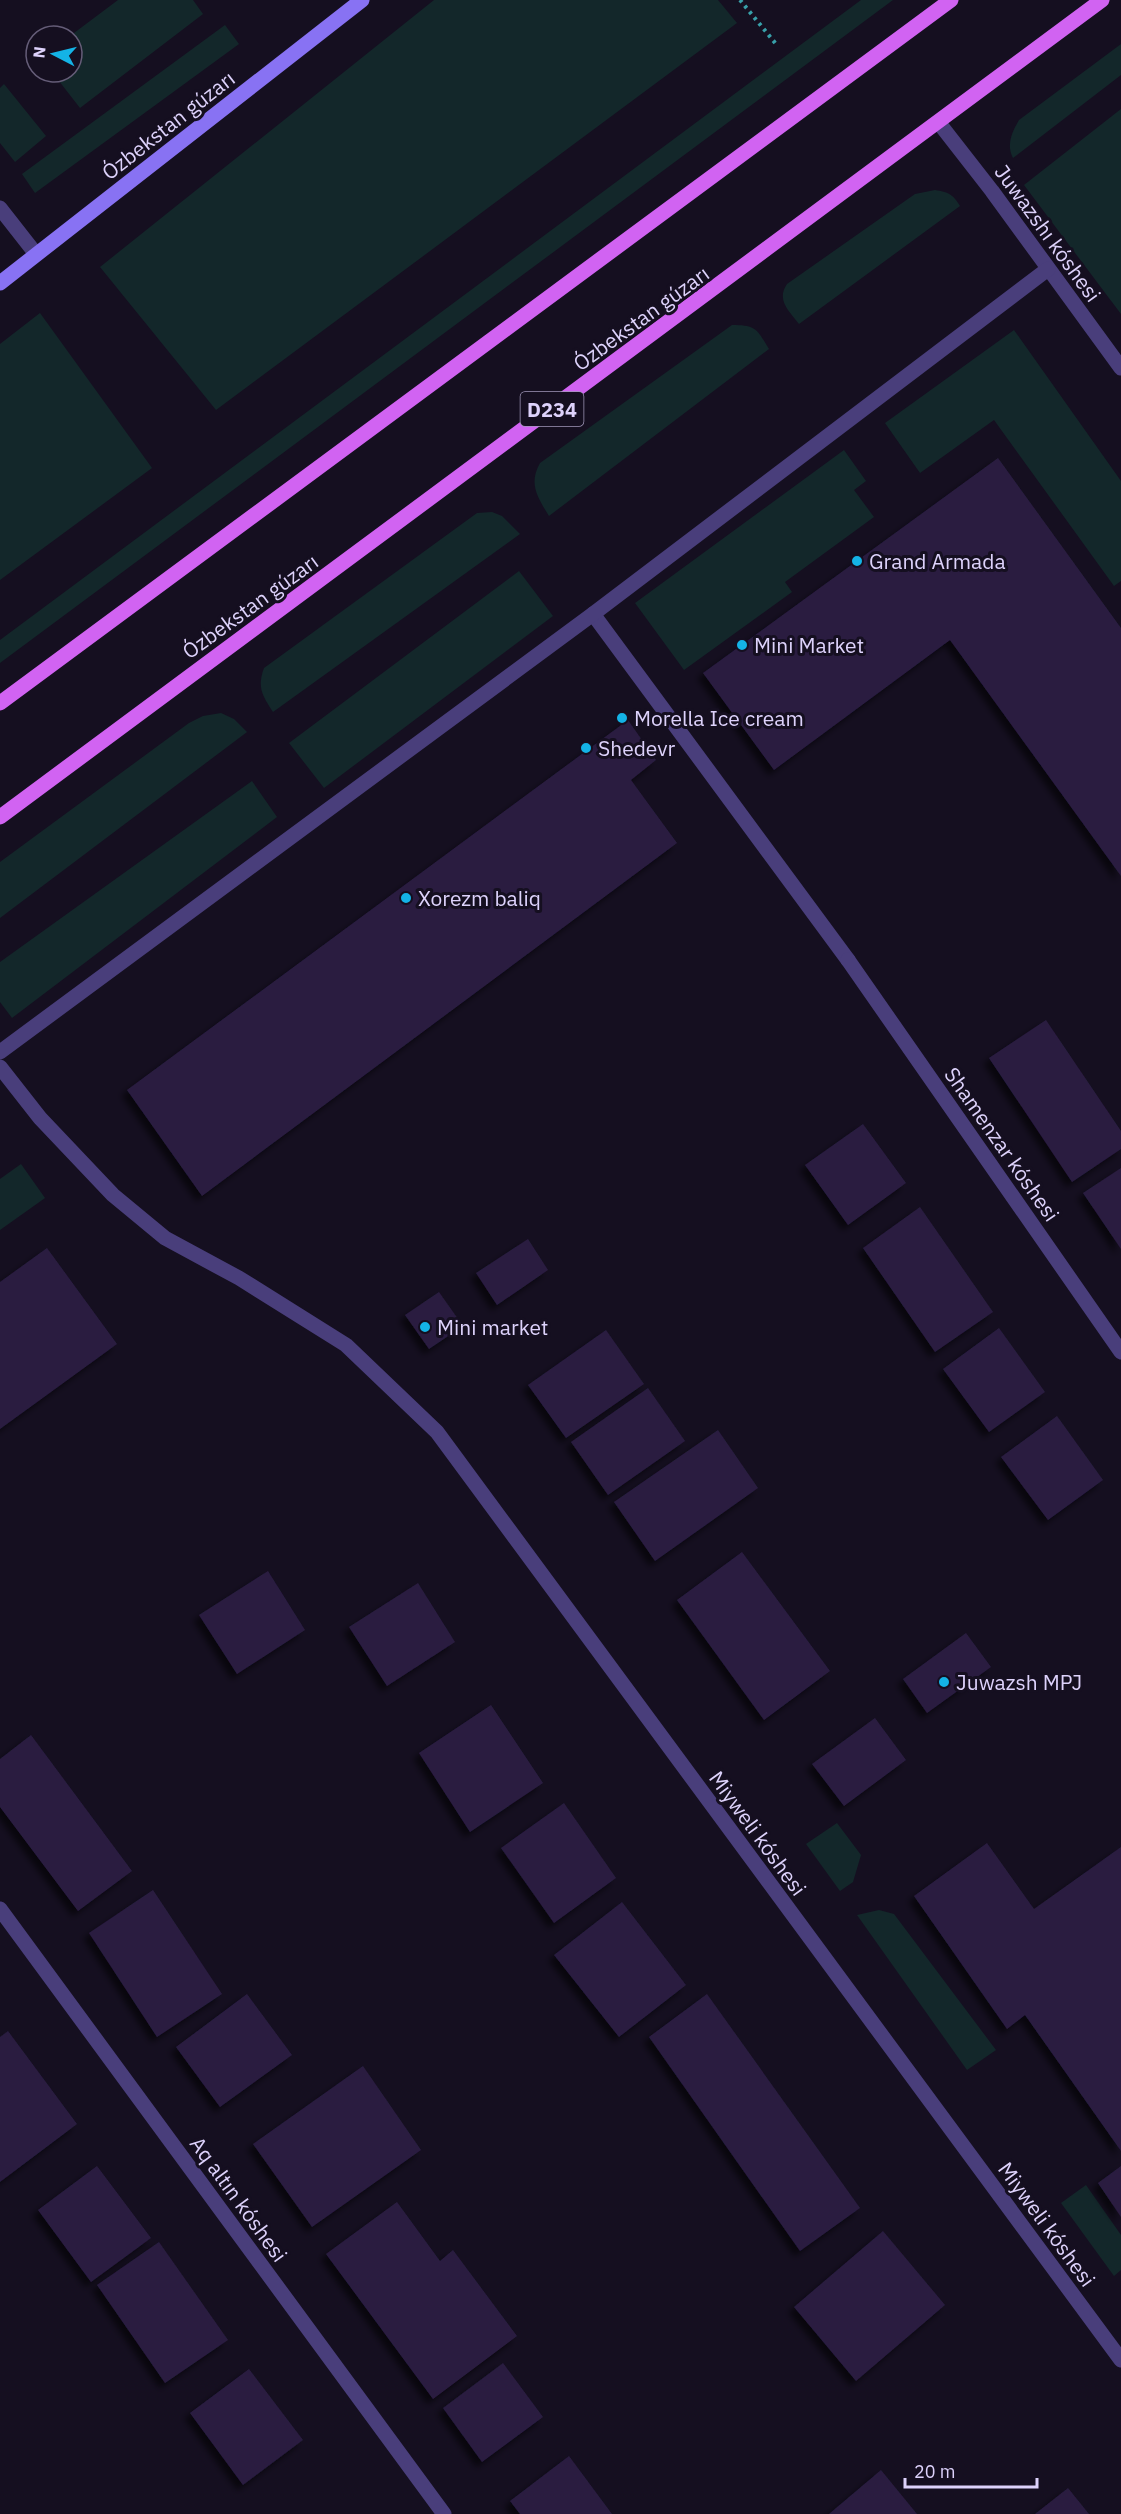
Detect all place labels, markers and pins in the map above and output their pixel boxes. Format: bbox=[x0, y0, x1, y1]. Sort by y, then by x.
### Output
place label: Grand Armada bbox=[869, 547, 1006, 575]
marker: Grand Armada bbox=[850, 554, 864, 568]
place label: Mini Market bbox=[754, 631, 864, 659]
marker: Mini Market bbox=[735, 638, 749, 652]
place label: Morella Ice cream bbox=[634, 704, 804, 732]
marker: Morella Ice cream bbox=[615, 711, 629, 725]
place label: Shedevr bbox=[598, 734, 676, 762]
marker: Shedevr bbox=[579, 741, 593, 755]
place label: Xorezm baliq bbox=[418, 884, 541, 912]
marker: Xorezm baliq bbox=[399, 891, 413, 905]
place label: Mini market bbox=[437, 1313, 548, 1341]
marker: Mini market bbox=[418, 1320, 432, 1334]
place label: Juwazsh MPJ bbox=[956, 1668, 1082, 1696]
marker: Juwazsh MPJ bbox=[937, 1675, 951, 1689]

